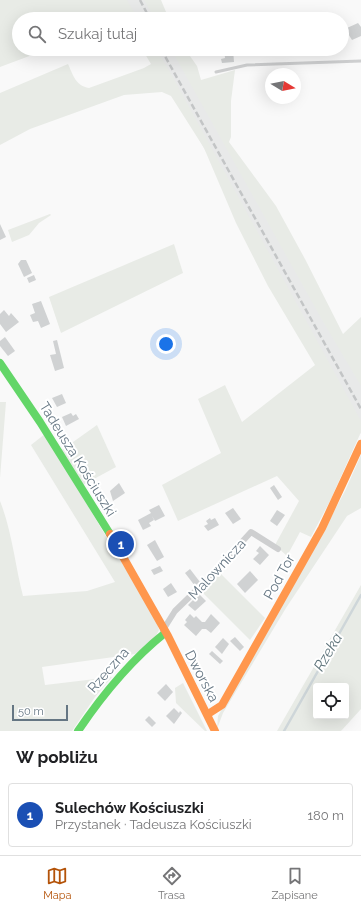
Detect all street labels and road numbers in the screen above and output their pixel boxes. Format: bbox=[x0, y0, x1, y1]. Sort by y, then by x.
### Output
street label: Tadeusza Kościuszki bbox=[36, 399, 120, 519]
street label: Malownicza bbox=[185, 536, 249, 602]
street label: Pod Tor bbox=[260, 552, 298, 602]
street label: Rzeczna bbox=[84, 644, 132, 696]
street label: Dworska bbox=[182, 647, 222, 705]

